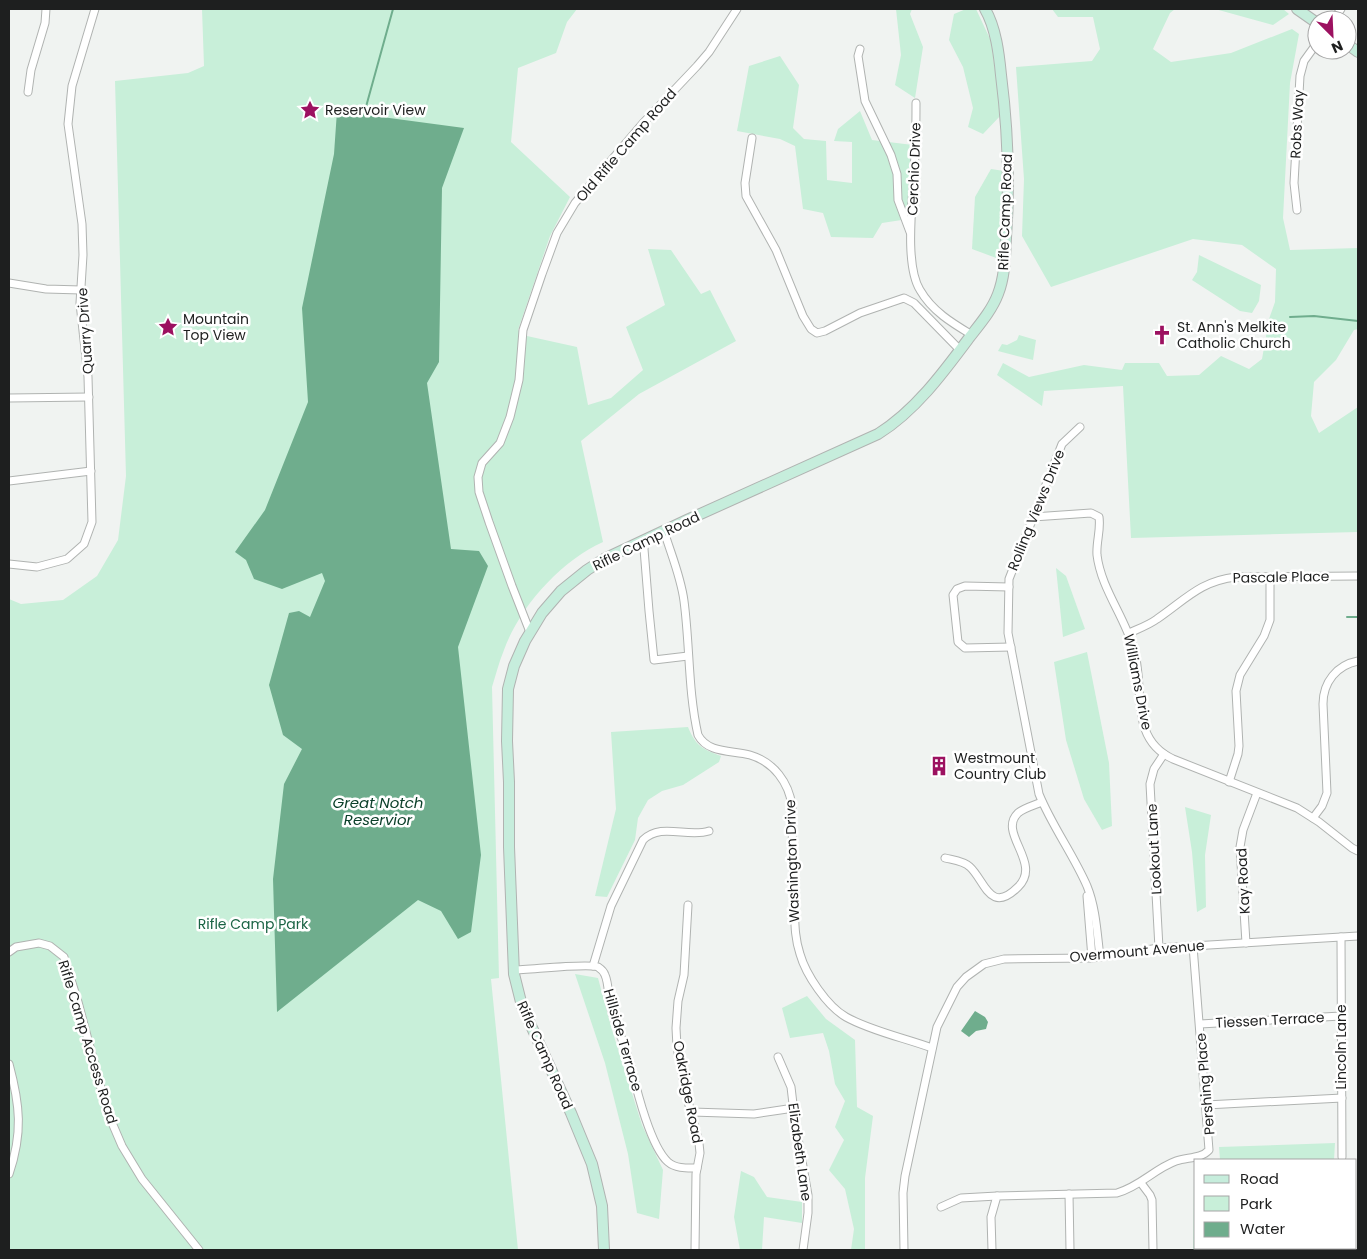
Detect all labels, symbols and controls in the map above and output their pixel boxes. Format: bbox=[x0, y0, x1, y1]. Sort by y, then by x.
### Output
north arrow bbox=[1307, 10, 1357, 60]
text: N bbox=[1328, 36, 1346, 58]
street label: Old Rifle Camp Road bbox=[571, 84, 681, 206]
street label: Robs Way bbox=[1285, 89, 1309, 159]
place icon: Reservoir View bbox=[299, 99, 321, 121]
place label: Reservoir View bbox=[325, 100, 426, 120]
street label: Cerchio Drive bbox=[902, 122, 926, 216]
street label: Rifle Camp Road bbox=[993, 153, 1017, 271]
street label: Quarry Drive bbox=[72, 287, 98, 375]
place label: Mountain Top View bbox=[183, 309, 249, 345]
place icon: Mountain Top View bbox=[157, 316, 179, 338]
place label: St. Ann's Melkite Catholic Church bbox=[1177, 317, 1291, 353]
church icon: St. Ann's Melkite Catholic Church bbox=[1151, 324, 1173, 346]
street label: Rolling Views Drive bbox=[1003, 446, 1070, 574]
street label: Rifle Camp Road bbox=[589, 506, 703, 576]
street label: Pascale Place bbox=[1232, 566, 1330, 588]
street label: Williams Drive bbox=[1119, 632, 1157, 732]
place label: Westmount Country Club bbox=[954, 748, 1046, 784]
building icon: Westmount Country Club bbox=[928, 755, 950, 777]
water label: Great Notch Reservior bbox=[333, 792, 423, 830]
street label: Washington Drive bbox=[780, 799, 804, 923]
street label: Lookout Lane bbox=[1142, 803, 1166, 895]
street label: Kay Road bbox=[1231, 848, 1255, 914]
park label: Rifle Camp Park bbox=[198, 914, 309, 934]
street label: Overmount Avenue bbox=[1069, 935, 1206, 967]
street label: Rifle Camp Access Road bbox=[54, 958, 122, 1126]
street label: Hillside Terrace bbox=[599, 986, 647, 1094]
street label: Rifle Camp Road bbox=[512, 998, 578, 1112]
street label: Lincoln Lane bbox=[1331, 1004, 1351, 1090]
street label: Tiessen Terrace bbox=[1215, 1007, 1325, 1033]
street label: Pershing Place bbox=[1191, 1032, 1219, 1136]
street label: Oakridge Road bbox=[668, 1039, 708, 1145]
street label: Elizabeth Lane bbox=[783, 1102, 817, 1203]
legend bbox=[1194, 1159, 1357, 1249]
text: Road bbox=[1240, 1168, 1279, 1189]
text: Park bbox=[1240, 1193, 1272, 1214]
text: Water bbox=[1240, 1218, 1286, 1239]

